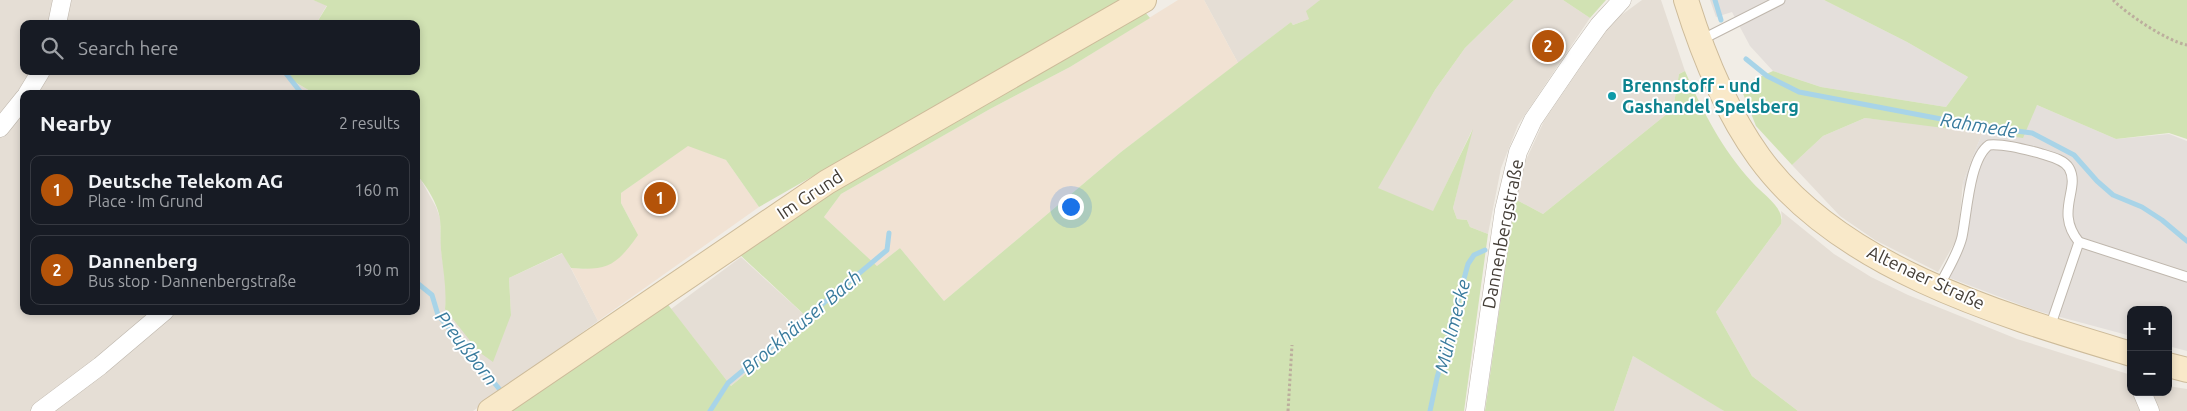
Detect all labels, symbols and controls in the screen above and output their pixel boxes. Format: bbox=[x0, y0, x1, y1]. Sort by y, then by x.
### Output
search box bbox=[20, 20, 420, 75]
pin: 2 bbox=[1532, 27, 1564, 65]
icon: search bbox=[38, 34, 66, 62]
text: Search here bbox=[78, 37, 178, 59]
place label: Brennstoff - und Gashandel Spelsberg bbox=[1622, 75, 1799, 116]
marker: Brennstoff - und Gashandel Spelsberg bbox=[1606, 90, 1618, 102]
water label: Rahmede bbox=[1939, 108, 2020, 142]
text: Nearby bbox=[40, 111, 111, 135]
text: 2 results bbox=[339, 114, 400, 132]
street label: Dannenbergstraße bbox=[1478, 157, 1526, 310]
street label: Im Grund bbox=[773, 166, 846, 223]
text: Deutsche Telekom AG bbox=[88, 170, 283, 192]
pin: 1 bbox=[644, 179, 676, 217]
text: 1 bbox=[52, 181, 62, 199]
text: 160 m bbox=[354, 181, 399, 199]
text: Place · Im Grund bbox=[88, 192, 203, 210]
your location bbox=[1058, 194, 1084, 220]
street label: Altenaer Straße bbox=[1865, 241, 1988, 313]
text: Dannenberg bbox=[88, 250, 198, 272]
text: 2 bbox=[52, 261, 62, 279]
text: 190 m bbox=[354, 261, 399, 279]
water label: Brockhäuser Bach bbox=[737, 265, 865, 379]
text: Bus stop · Dannenbergstraße bbox=[88, 272, 296, 290]
water label: Mühlmecke bbox=[1430, 277, 1474, 375]
water label: Preußborn bbox=[431, 306, 503, 390]
map controls bbox=[2127, 306, 2172, 396]
button: + bbox=[2127, 306, 2172, 351]
button: − bbox=[2127, 351, 2172, 396]

